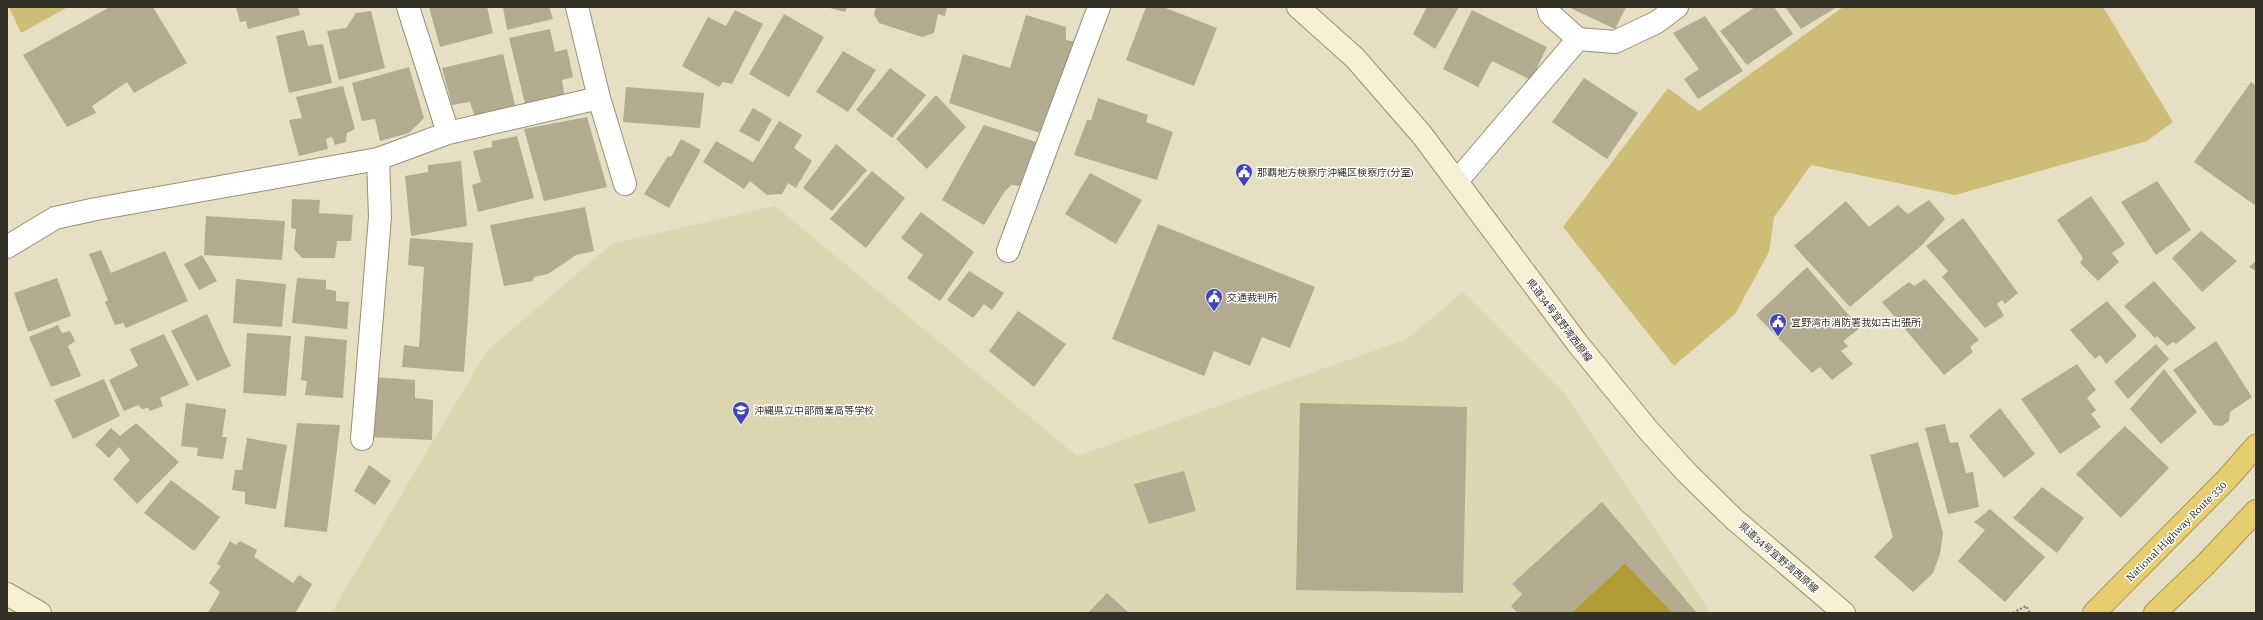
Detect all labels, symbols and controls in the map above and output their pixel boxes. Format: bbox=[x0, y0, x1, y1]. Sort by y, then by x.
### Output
public building icon: 那覇地方検察庁沖縄区検察庁(分室) bbox=[1234, 162, 1254, 187]
place label: 那覇地方検察庁沖縄区検察庁(分室) bbox=[1257, 167, 1414, 178]
street label: 県道34号宜野湾西原線 bbox=[1525, 277, 1594, 364]
public building icon: 交通裁判所 bbox=[1204, 287, 1224, 312]
place label: 交通裁判所 bbox=[1227, 292, 1277, 303]
public building icon: 宜野湾市消防署我如古出張所 bbox=[1768, 312, 1788, 337]
place label: 宜野湾市消防署我如古出張所 bbox=[1791, 317, 1921, 328]
school or university icon: 沖縄県立中部商業高等学校 bbox=[731, 400, 751, 425]
place label: 沖縄県立中部商業高等学校 bbox=[754, 405, 874, 416]
street label: National Highway Route 330 bbox=[2124, 479, 2229, 584]
street label: 県道34号宜野湾西原線 bbox=[1737, 520, 1820, 595]

